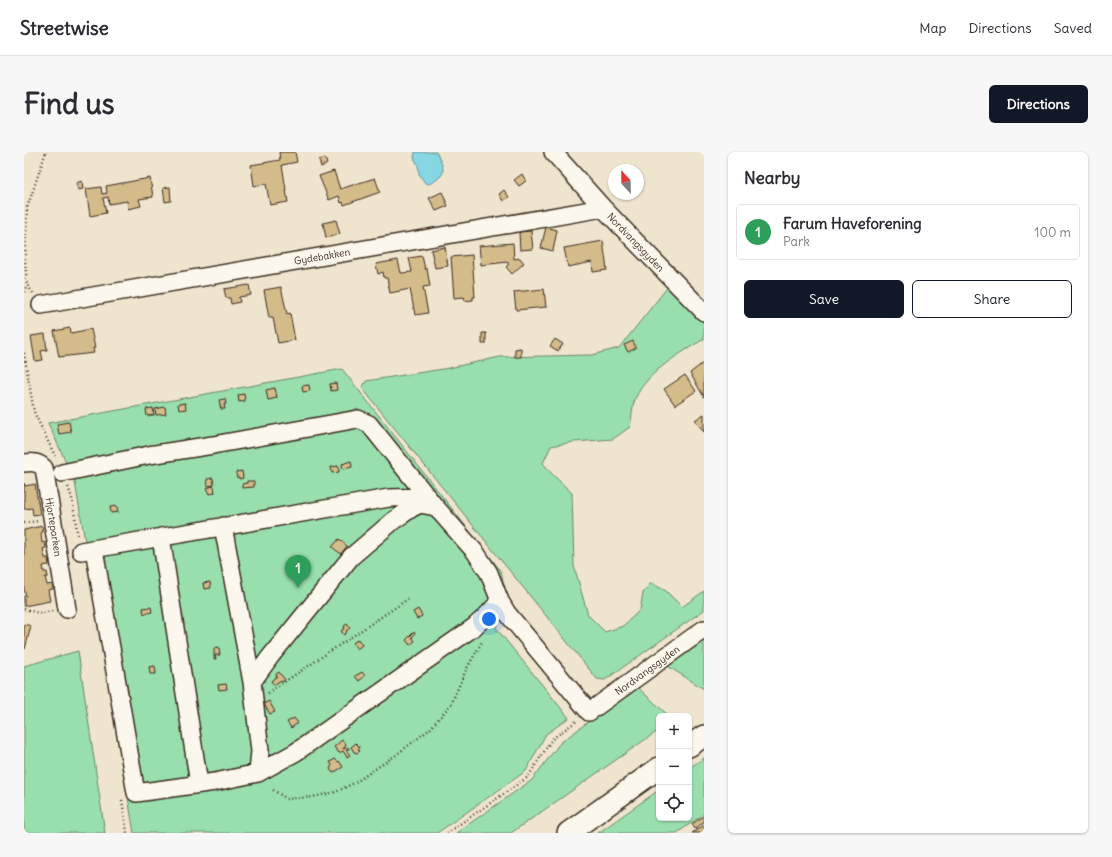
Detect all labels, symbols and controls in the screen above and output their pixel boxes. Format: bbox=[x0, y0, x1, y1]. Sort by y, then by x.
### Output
text: Streetwise bbox=[20, 16, 109, 40]
text: Map bbox=[919, 19, 946, 37]
text: Directions bbox=[968, 19, 1032, 37]
text: Saved bbox=[1054, 19, 1092, 37]
button: Directions bbox=[989, 85, 1088, 123]
text: Find us bbox=[24, 86, 115, 122]
north arrow bbox=[608, 164, 644, 200]
text: Nearby bbox=[744, 167, 800, 189]
street label: Nordvangsgyden bbox=[604, 210, 667, 275]
text: Farum Haveforening bbox=[783, 214, 922, 233]
text: 1 bbox=[755, 224, 761, 241]
text: 100 m bbox=[1034, 224, 1071, 241]
text: Park bbox=[783, 233, 810, 250]
street label: Gydebakken bbox=[293, 245, 351, 268]
button: Save bbox=[744, 280, 904, 318]
button: Share bbox=[912, 280, 1072, 318]
street label: Hjorteparken bbox=[42, 497, 65, 558]
pin: 1 bbox=[285, 555, 311, 588]
your location bbox=[479, 609, 499, 629]
street label: Nordvangsgyden bbox=[612, 642, 682, 698]
map controls bbox=[656, 713, 692, 821]
button: + bbox=[656, 713, 692, 749]
button: − bbox=[656, 749, 692, 785]
button: locate bbox=[656, 785, 692, 821]

